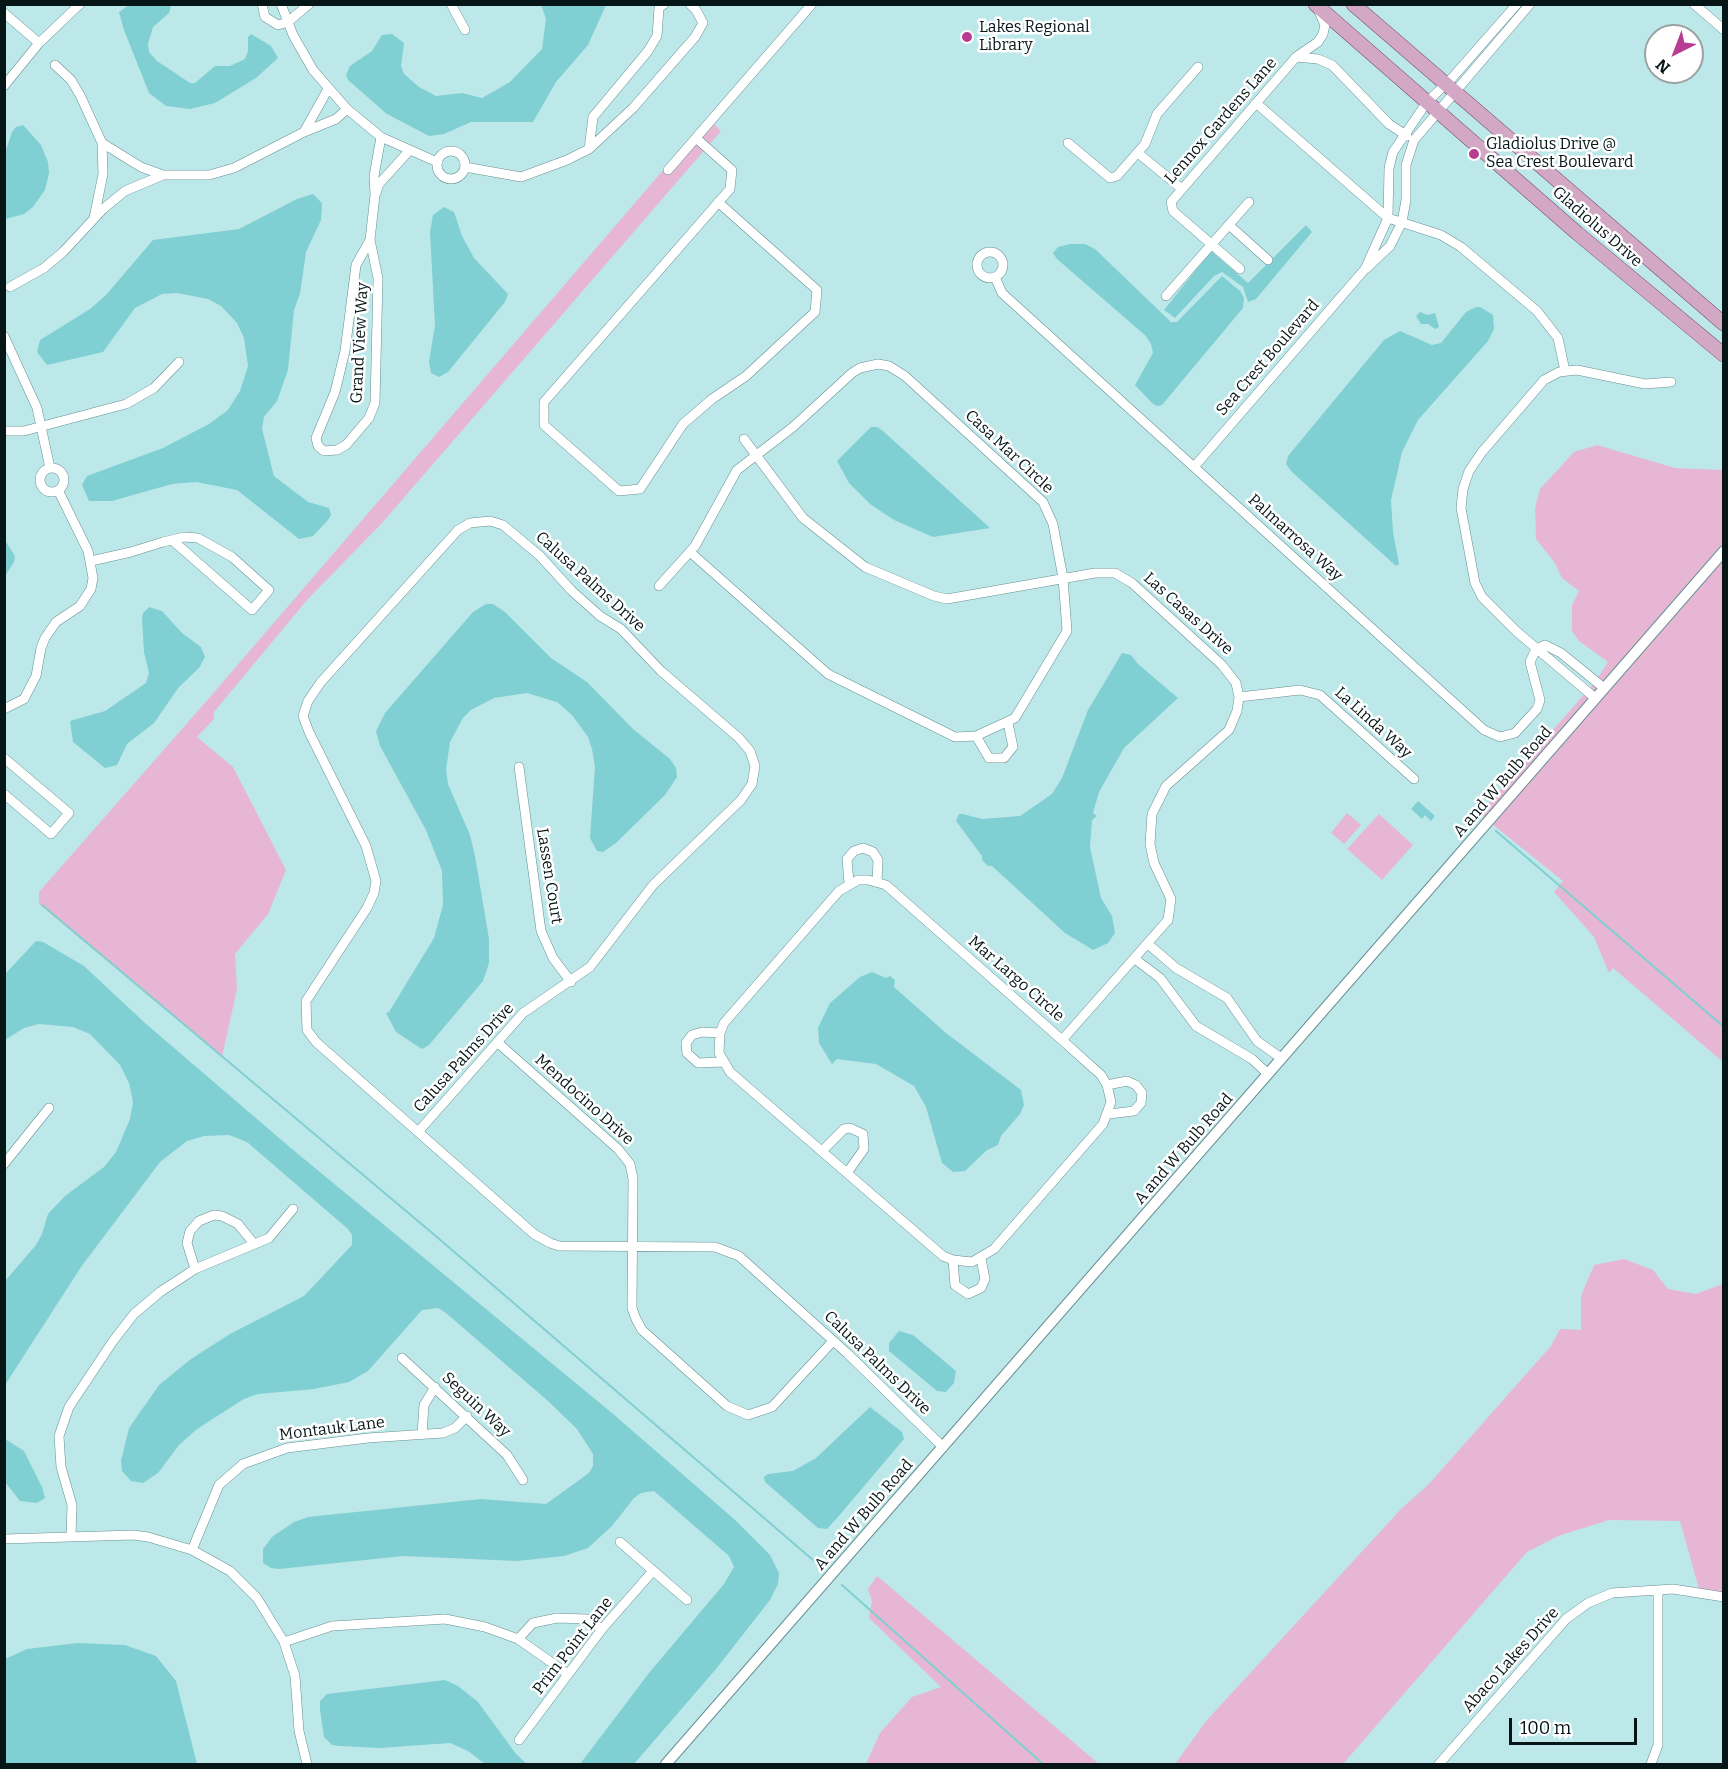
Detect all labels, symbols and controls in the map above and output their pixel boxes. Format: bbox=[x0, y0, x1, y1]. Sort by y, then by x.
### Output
place label: Lakes Regional Library bbox=[979, 18, 1090, 56]
north arrow bbox=[1644, 24, 1704, 84]
marker: Lakes Regional Library bbox=[960, 30, 974, 44]
street label: Lennox Gardens Lane bbox=[1161, 54, 1281, 188]
text: N bbox=[1652, 55, 1674, 77]
place label: Gladiolus Drive @ Sea Crest Boulevard bbox=[1486, 135, 1633, 173]
marker: Gladiolus Drive @ Sea Crest Boulevard bbox=[1467, 147, 1481, 161]
street label: Gladiolus Drive bbox=[1548, 183, 1646, 271]
street label: Grand View Way bbox=[347, 282, 373, 404]
street label: Sea Crest Boulevard bbox=[1212, 296, 1324, 420]
street label: Casa Mar Circle bbox=[961, 406, 1057, 498]
street label: Palmarrosa Way bbox=[1244, 491, 1346, 585]
street label: Calusa Palms Drive bbox=[531, 528, 649, 636]
street label: Las Casas Drive bbox=[1139, 569, 1237, 659]
street label: La Linda Way bbox=[1331, 683, 1415, 763]
street label: A and W Bulb Road bbox=[1450, 723, 1556, 841]
street label: Lassen Court bbox=[532, 827, 566, 925]
street label: Mar Largo Circle bbox=[964, 932, 1068, 1026]
street label: Calusa Palms Drive bbox=[410, 999, 518, 1117]
street label: Mendocino Drive bbox=[531, 1051, 637, 1149]
street label: A and W Bulb Road bbox=[1131, 1090, 1237, 1208]
street label: Calusa Palms Drive bbox=[820, 1307, 934, 1419]
street label: Seguin Way bbox=[438, 1368, 514, 1442]
street label: Montauk Lane bbox=[278, 1413, 386, 1445]
street label: A and W Bulb Road bbox=[811, 1456, 917, 1574]
street label: Prim Point Lane bbox=[529, 1594, 617, 1698]
street label: Abaco Lakes Drive bbox=[1459, 1604, 1563, 1716]
scale bar bbox=[1512, 1706, 1640, 1744]
text: 100 m bbox=[1520, 1717, 1571, 1739]

